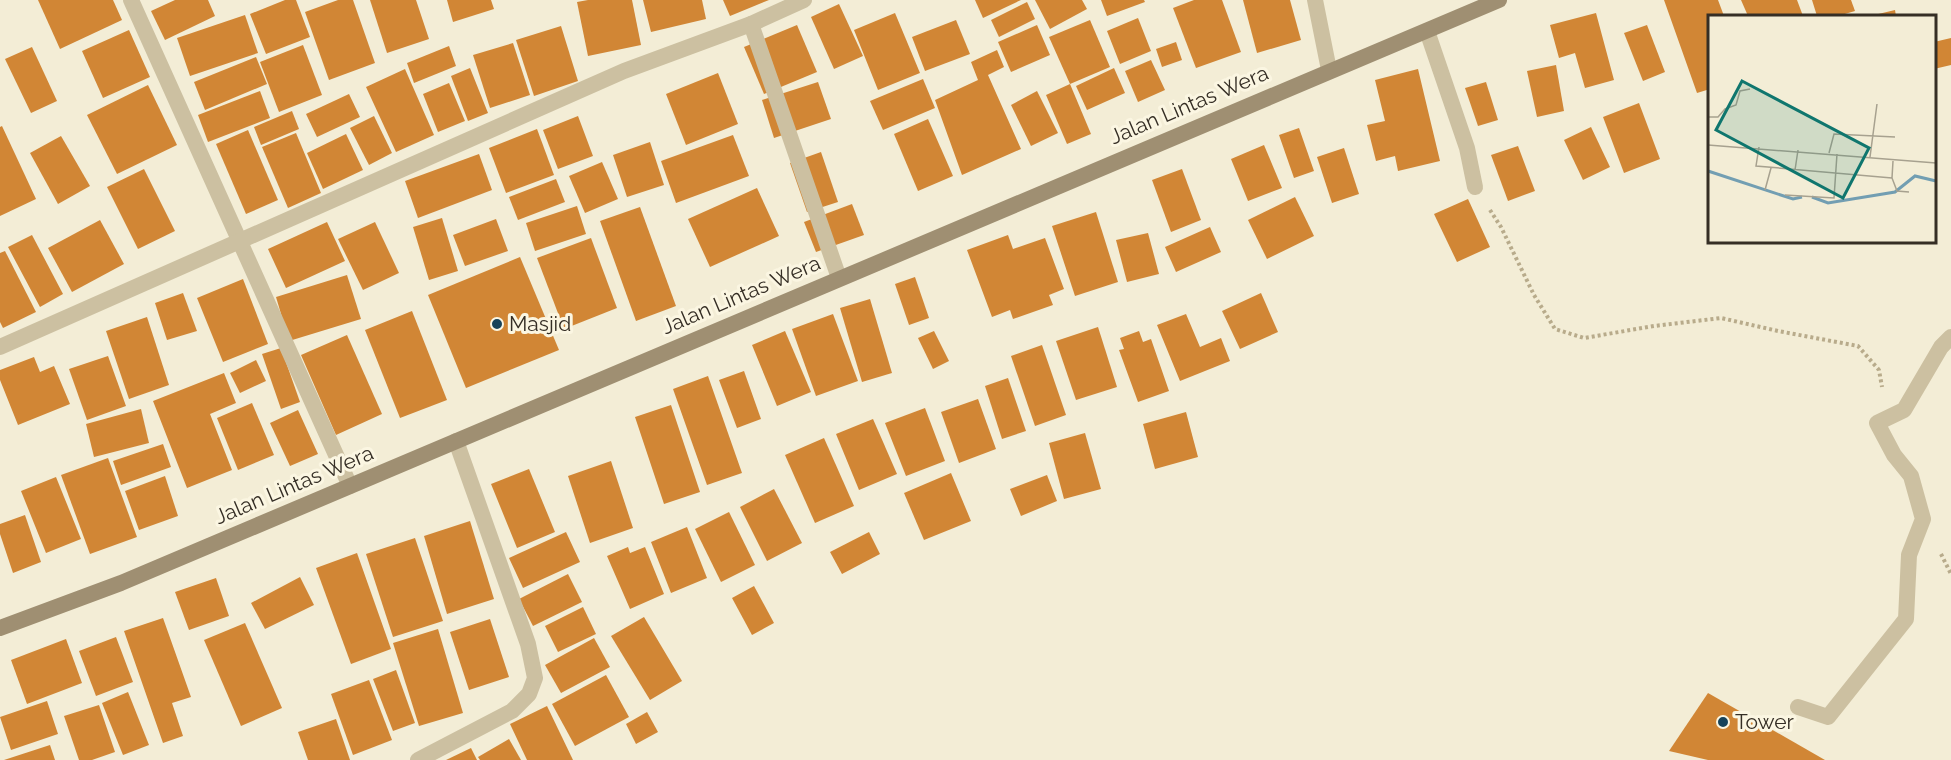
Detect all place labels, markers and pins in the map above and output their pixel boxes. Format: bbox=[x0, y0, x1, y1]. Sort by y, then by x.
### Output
place label: Masjid bbox=[509, 311, 571, 336]
marker: Masjid bbox=[490, 317, 504, 331]
place label: Tower bbox=[1735, 709, 1795, 734]
marker: Tower bbox=[1716, 715, 1730, 729]

